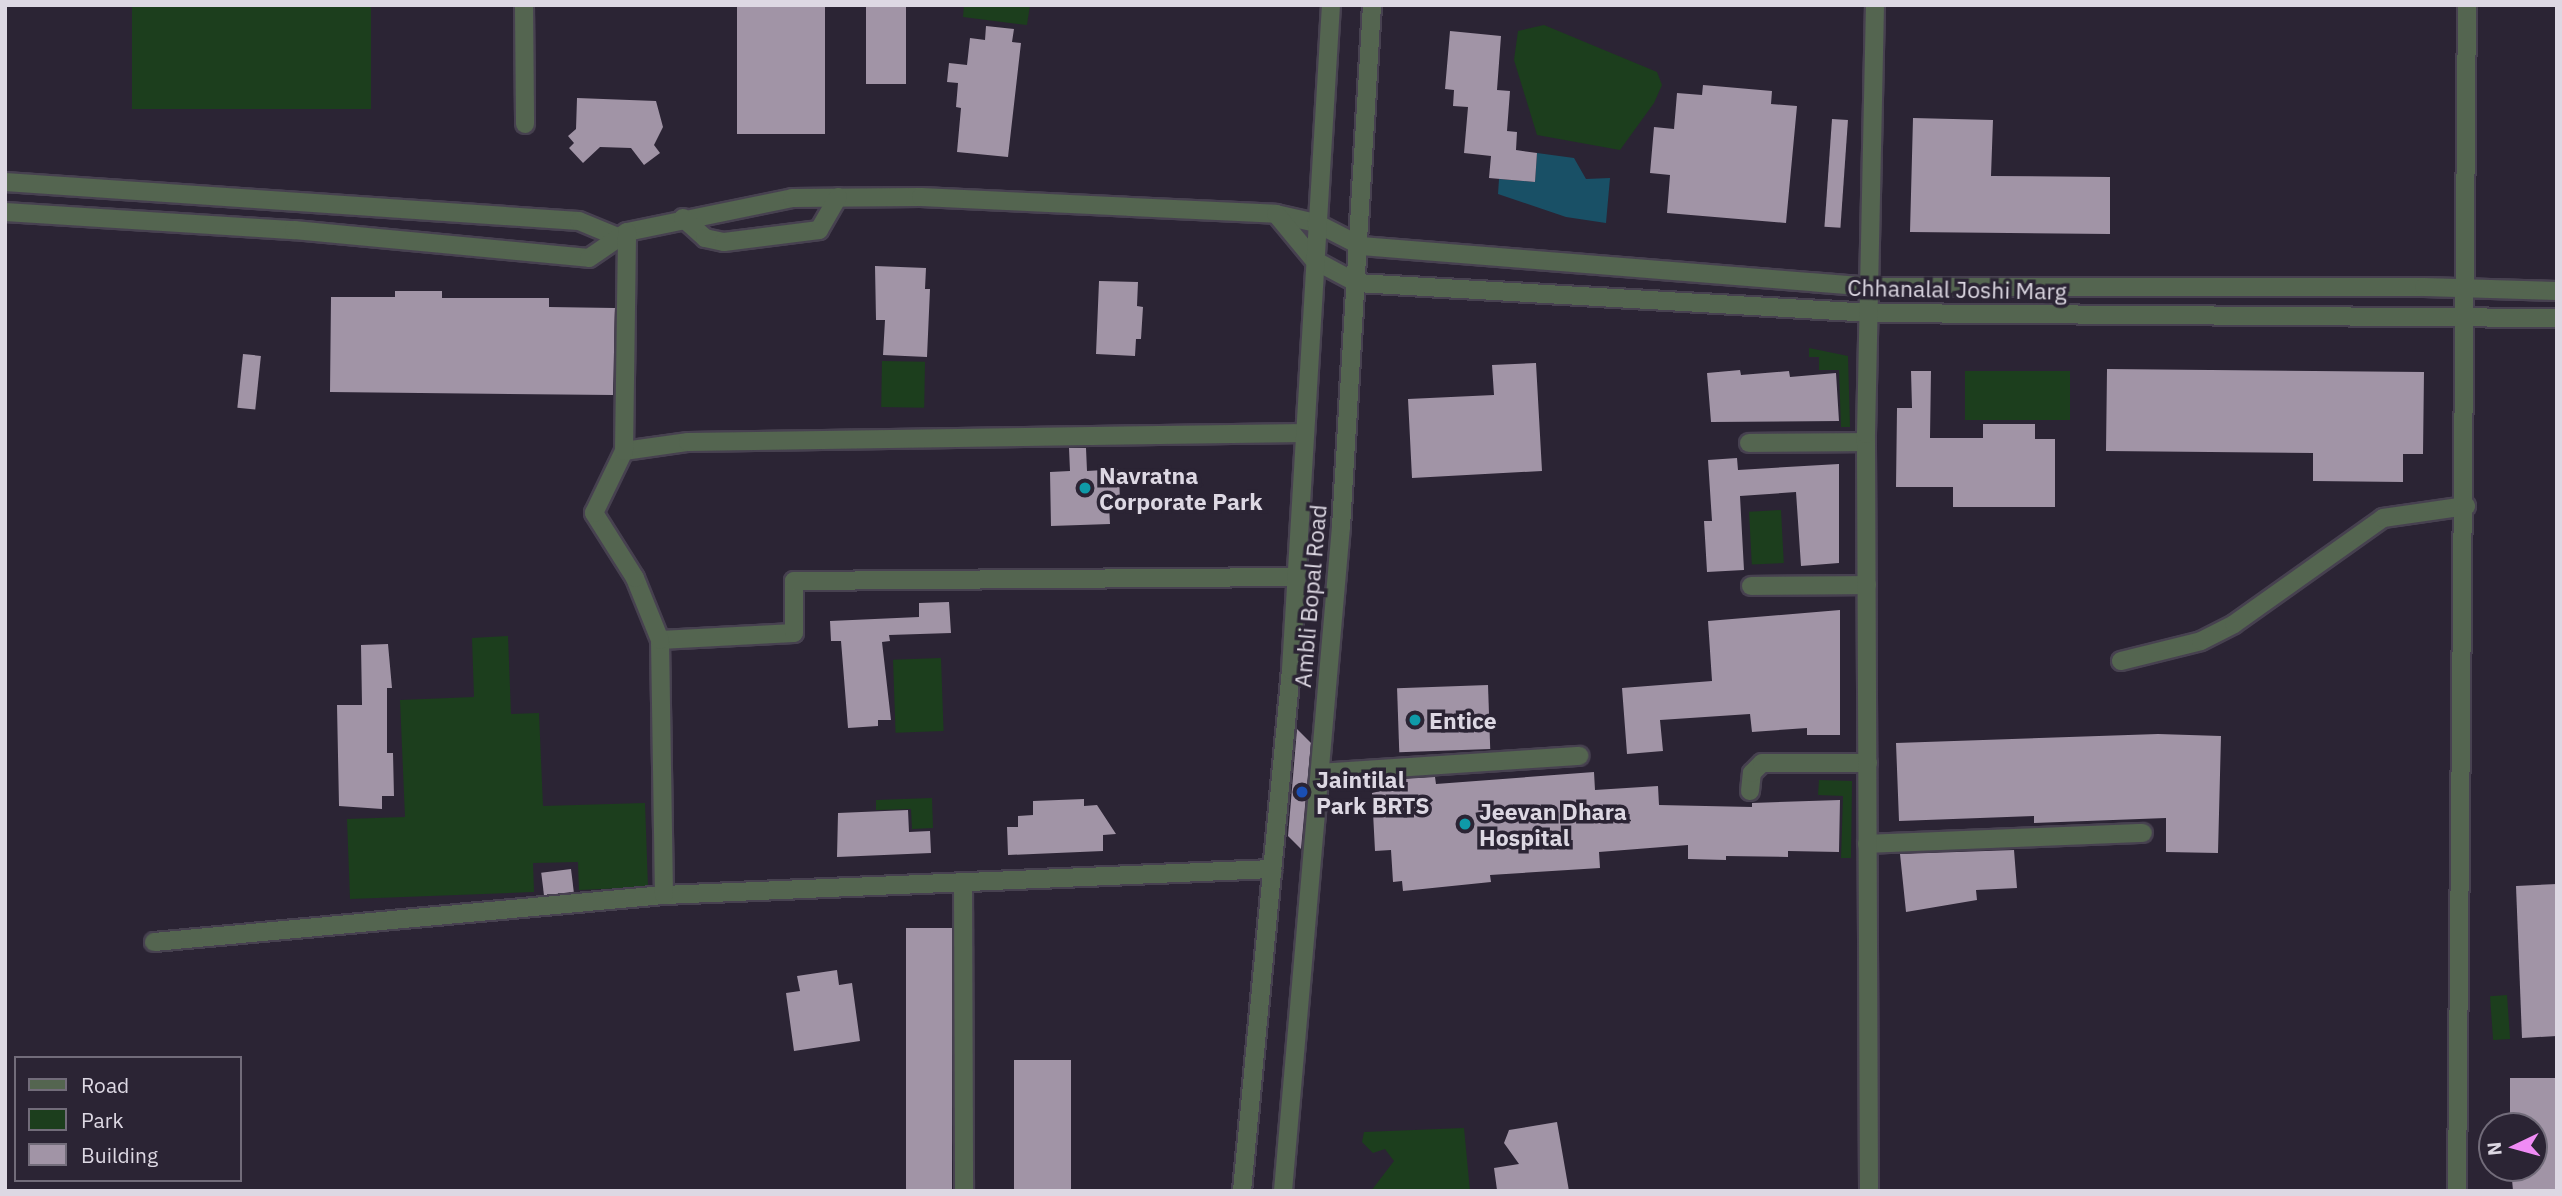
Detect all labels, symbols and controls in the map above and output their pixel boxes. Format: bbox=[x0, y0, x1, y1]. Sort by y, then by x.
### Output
street label: Chhanalal Joshi Marg bbox=[1847, 273, 2067, 305]
place label: Navratna Corporate Park bbox=[1099, 461, 1263, 515]
marker: Navratna Corporate Park bbox=[1077, 480, 1093, 496]
street label: Ambli Bopal Road bbox=[1288, 503, 1332, 689]
place label: Entice bbox=[1429, 706, 1497, 734]
marker: Entice bbox=[1407, 712, 1423, 728]
place label: Jaintilal Park BRTS bbox=[1316, 765, 1430, 819]
marker: Jaintilal Park BRTS bbox=[1294, 784, 1310, 800]
place label: Jeevan Dhara Hospital bbox=[1479, 797, 1627, 851]
marker: Jeevan Dhara Hospital bbox=[1457, 816, 1473, 832]
legend bbox=[14, 1056, 242, 1182]
text: Road bbox=[81, 1071, 129, 1099]
text: Park bbox=[81, 1106, 124, 1134]
north arrow bbox=[2478, 1112, 2548, 1182]
text: Building bbox=[81, 1141, 158, 1169]
text: N bbox=[2482, 1141, 2507, 1157]

